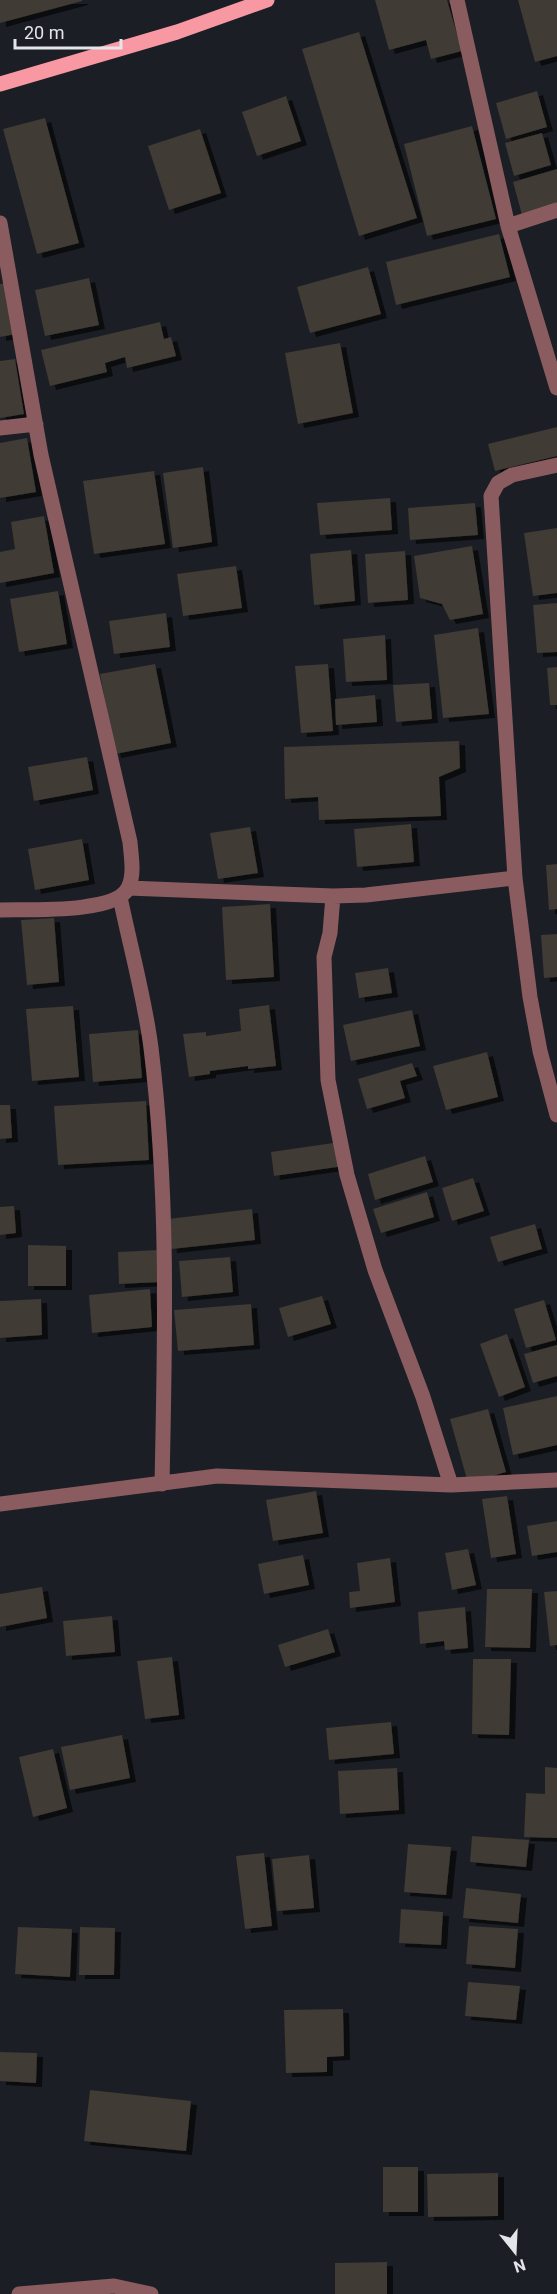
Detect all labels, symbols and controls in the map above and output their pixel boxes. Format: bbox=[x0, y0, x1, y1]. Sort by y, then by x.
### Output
scale bar bbox=[15, 12, 122, 50]
text: 20 m bbox=[24, 22, 64, 43]
north arrow bbox=[485, 2222, 545, 2282]
text: N bbox=[511, 2255, 528, 2277]

